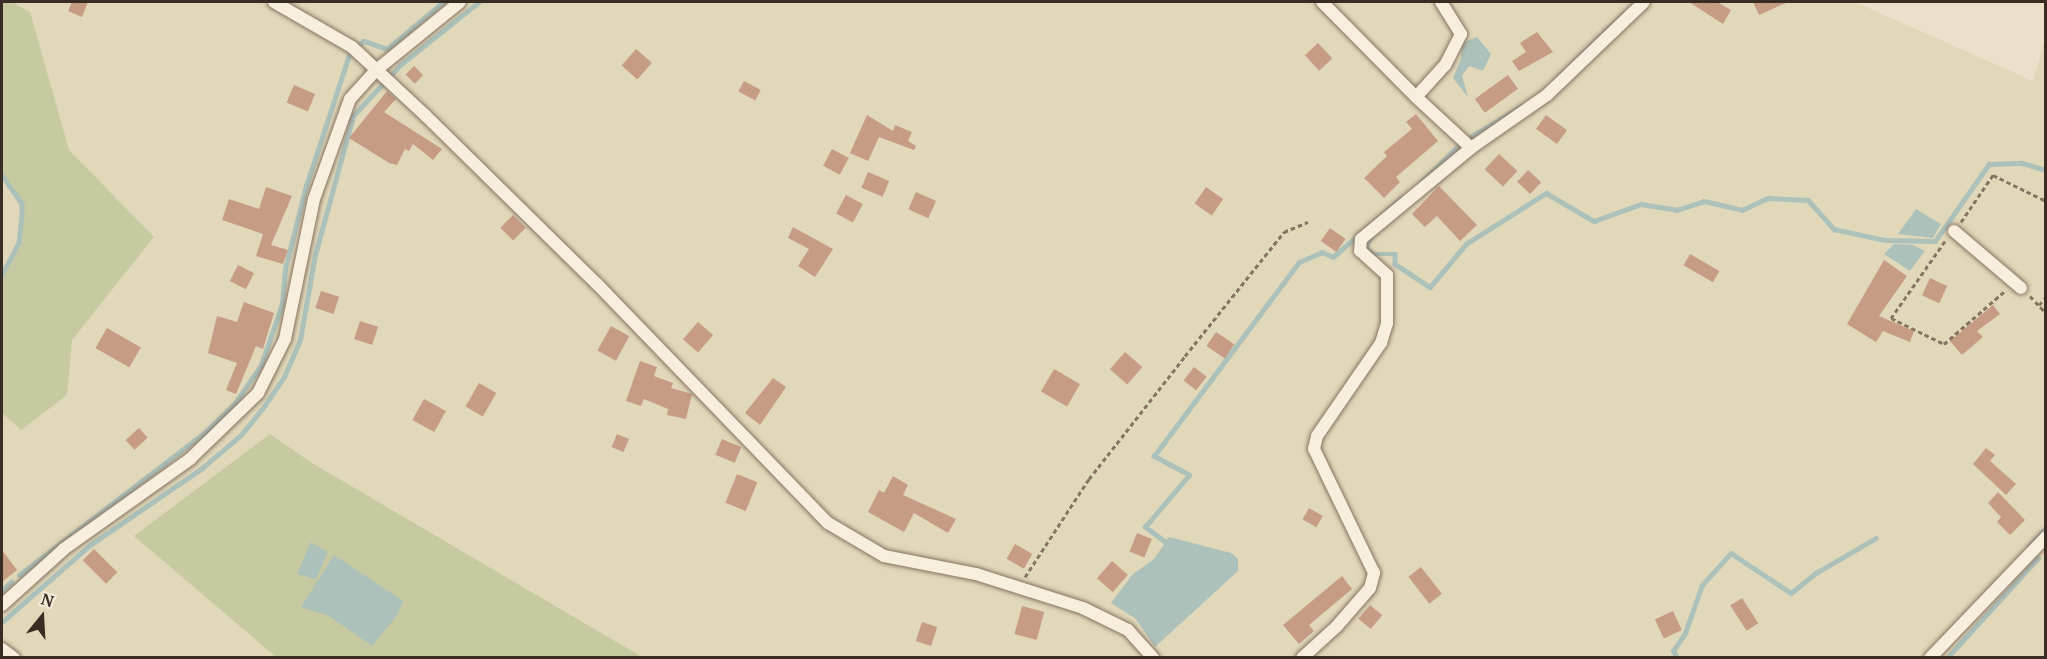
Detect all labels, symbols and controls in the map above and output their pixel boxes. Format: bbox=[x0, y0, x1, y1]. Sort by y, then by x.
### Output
north arrow bbox=[12, 587, 72, 647]
text: N bbox=[38, 588, 57, 612]

